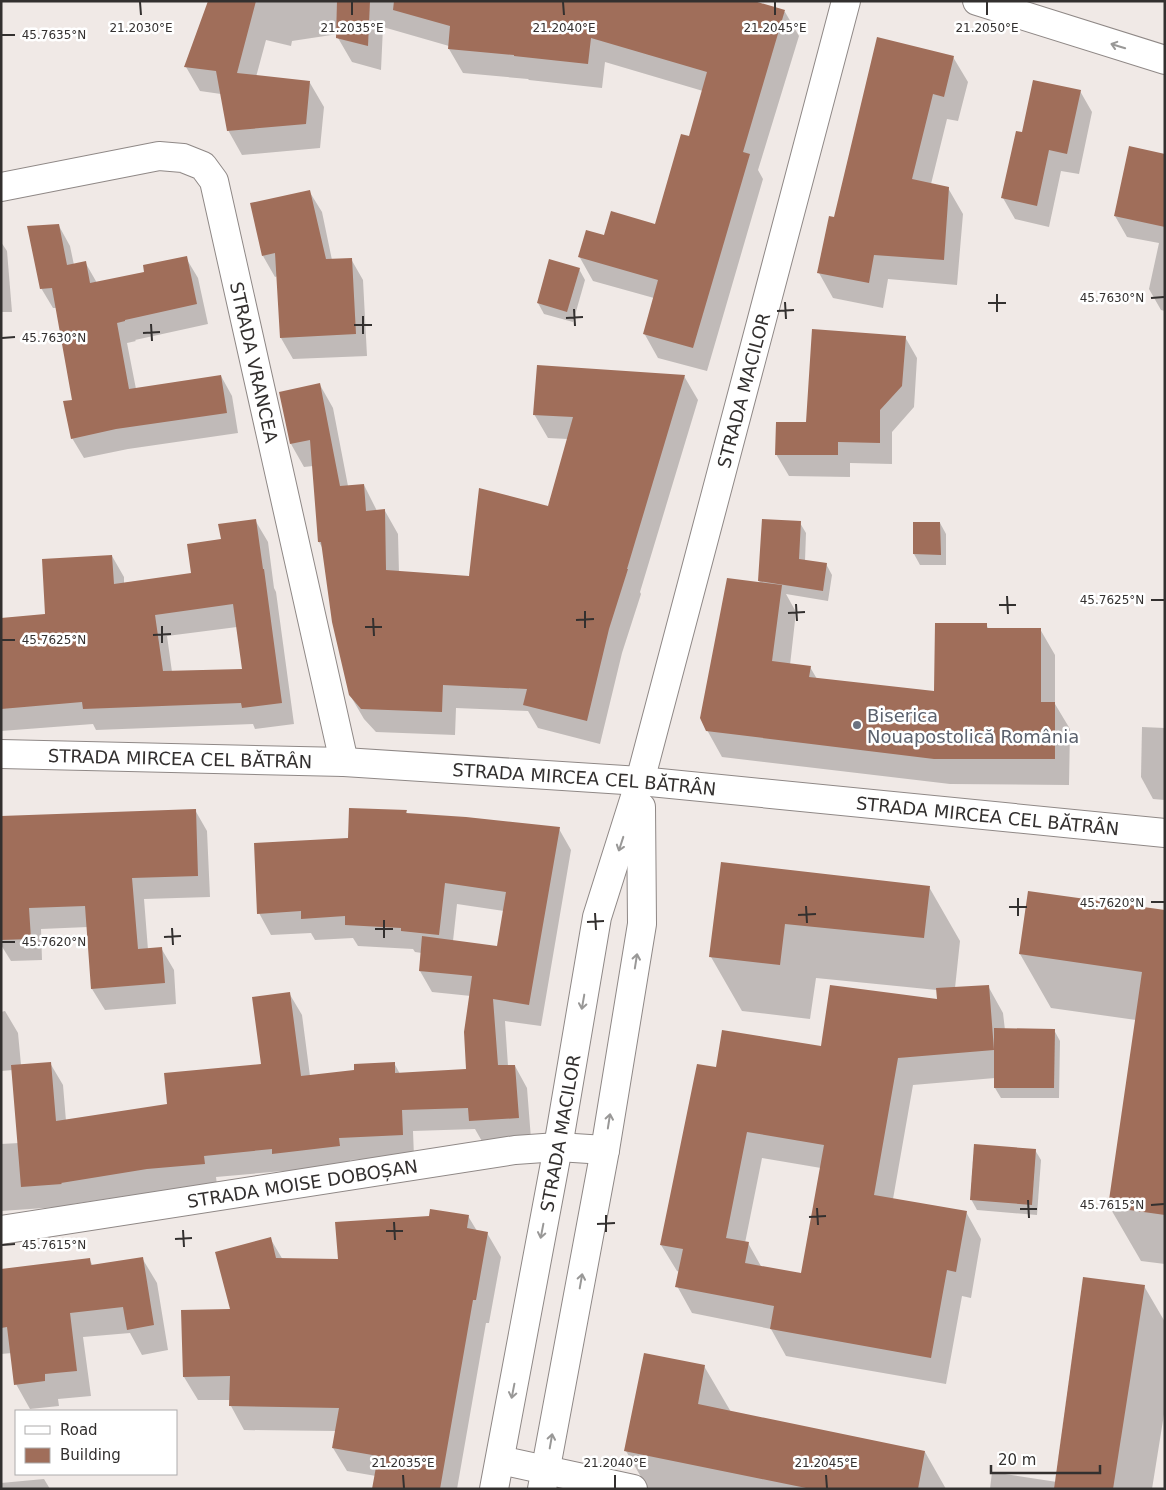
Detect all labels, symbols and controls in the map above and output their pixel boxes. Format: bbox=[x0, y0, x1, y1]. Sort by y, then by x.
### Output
text: 21.2030°E bbox=[109, 21, 173, 35]
text: 21.2035°E bbox=[320, 21, 384, 35]
text: 21.2040°E bbox=[532, 21, 596, 35]
text: 21.2045°E bbox=[743, 21, 807, 35]
text: 21.2050°E bbox=[955, 21, 1019, 35]
text: 45.7635°N bbox=[22, 28, 86, 42]
one-way arrow bbox=[1111, 40, 1127, 50]
street label: STRADA VRANCEA bbox=[226, 280, 283, 445]
text: 45.7630°N bbox=[1080, 291, 1144, 305]
street label: STRADA MACILOR bbox=[713, 310, 774, 470]
text: 45.7630°N bbox=[22, 331, 86, 345]
text: 45.7625°N bbox=[1080, 593, 1144, 607]
text: 45.7625°N bbox=[22, 633, 86, 647]
place label: Biserica Nouapostolică România bbox=[867, 705, 1079, 747]
marker: Biserica Nouapostolică România bbox=[851, 719, 863, 731]
street label: STRADA MIRCEA CEL BĂTRÂN bbox=[48, 745, 312, 772]
street label: STRADA MIRCEA CEL BĂTRÂN bbox=[452, 758, 717, 799]
street label: STRADA MIRCEA CEL BĂTRÂN bbox=[855, 792, 1120, 839]
one-way arrow bbox=[615, 836, 625, 852]
text: 45.7620°N bbox=[1080, 896, 1144, 910]
text: 45.7620°N bbox=[22, 935, 86, 949]
one-way arrow bbox=[631, 953, 641, 969]
one-way arrow bbox=[577, 994, 587, 1010]
street label: STRADA MACILOR bbox=[536, 1053, 584, 1214]
one-way arrow bbox=[605, 1113, 615, 1129]
street label: STRADA MOISE DOBOȘAN bbox=[186, 1155, 419, 1211]
text: 45.7615°N bbox=[1080, 1198, 1144, 1212]
one-way arrow bbox=[537, 1222, 547, 1238]
text: 45.7615°N bbox=[22, 1238, 86, 1252]
one-way arrow bbox=[576, 1273, 586, 1289]
one-way arrow bbox=[507, 1382, 517, 1398]
legend bbox=[15, 1410, 178, 1475]
text: Road bbox=[60, 1421, 98, 1439]
one-way arrow bbox=[547, 1433, 557, 1449]
scale bar bbox=[991, 1442, 1100, 1474]
text: Building bbox=[60, 1446, 121, 1464]
text: 20 m bbox=[998, 1451, 1036, 1469]
text: 21.2035°E bbox=[371, 1456, 435, 1470]
text: 21.2040°E bbox=[583, 1456, 647, 1470]
text: 21.2045°E bbox=[794, 1456, 858, 1470]

